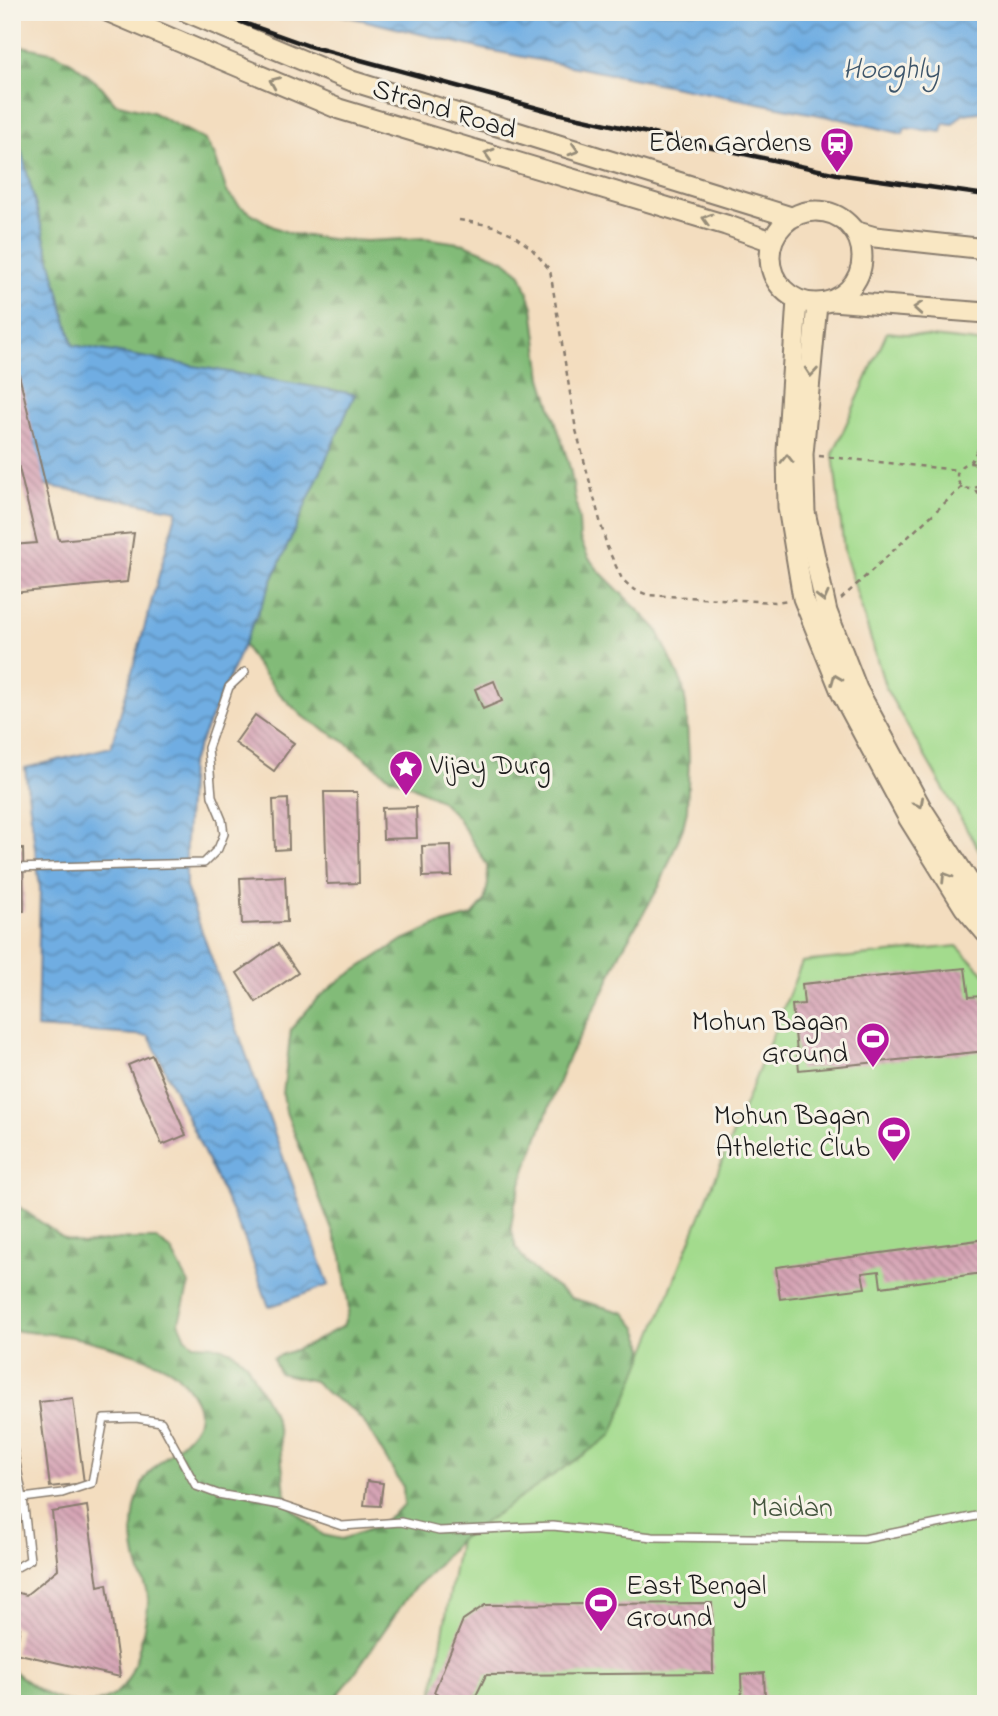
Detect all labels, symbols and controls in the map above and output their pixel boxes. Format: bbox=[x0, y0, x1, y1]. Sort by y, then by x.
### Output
water label: Hooghly bbox=[843, 49, 940, 93]
street label: Strand Road bbox=[367, 70, 521, 152]
one-way arrow bbox=[268, 76, 280, 90]
place label: Eden Gardens bbox=[648, 124, 812, 165]
station icon: Eden Gardens bbox=[818, 125, 856, 174]
one-way arrow bbox=[568, 141, 580, 156]
one-way arrow bbox=[483, 148, 495, 163]
one-way arrow bbox=[701, 213, 713, 228]
one-way arrow bbox=[912, 301, 923, 316]
one-way arrow bbox=[803, 366, 818, 378]
one-way arrow bbox=[779, 453, 795, 464]
one-way arrow bbox=[815, 591, 829, 603]
one-way arrow bbox=[830, 673, 844, 685]
place label: Vijay Durg bbox=[429, 747, 551, 788]
place icon: Vijay Durg bbox=[387, 748, 425, 797]
one-way arrow bbox=[911, 796, 924, 808]
one-way arrow bbox=[941, 872, 954, 885]
place label: Mohun Bagan Ground bbox=[692, 1003, 848, 1076]
sports icon: Mohun Bagan Ground bbox=[854, 1020, 892, 1069]
place label: Mohun Bagan Atheletic Club bbox=[714, 1097, 870, 1170]
sports icon: Mohun Bagan Atheletic Club bbox=[875, 1114, 913, 1163]
park label: Maidan bbox=[751, 1489, 833, 1530]
place label: East Bengal Ground bbox=[626, 1567, 766, 1640]
sports icon: East Bengal Ground bbox=[582, 1584, 620, 1633]

